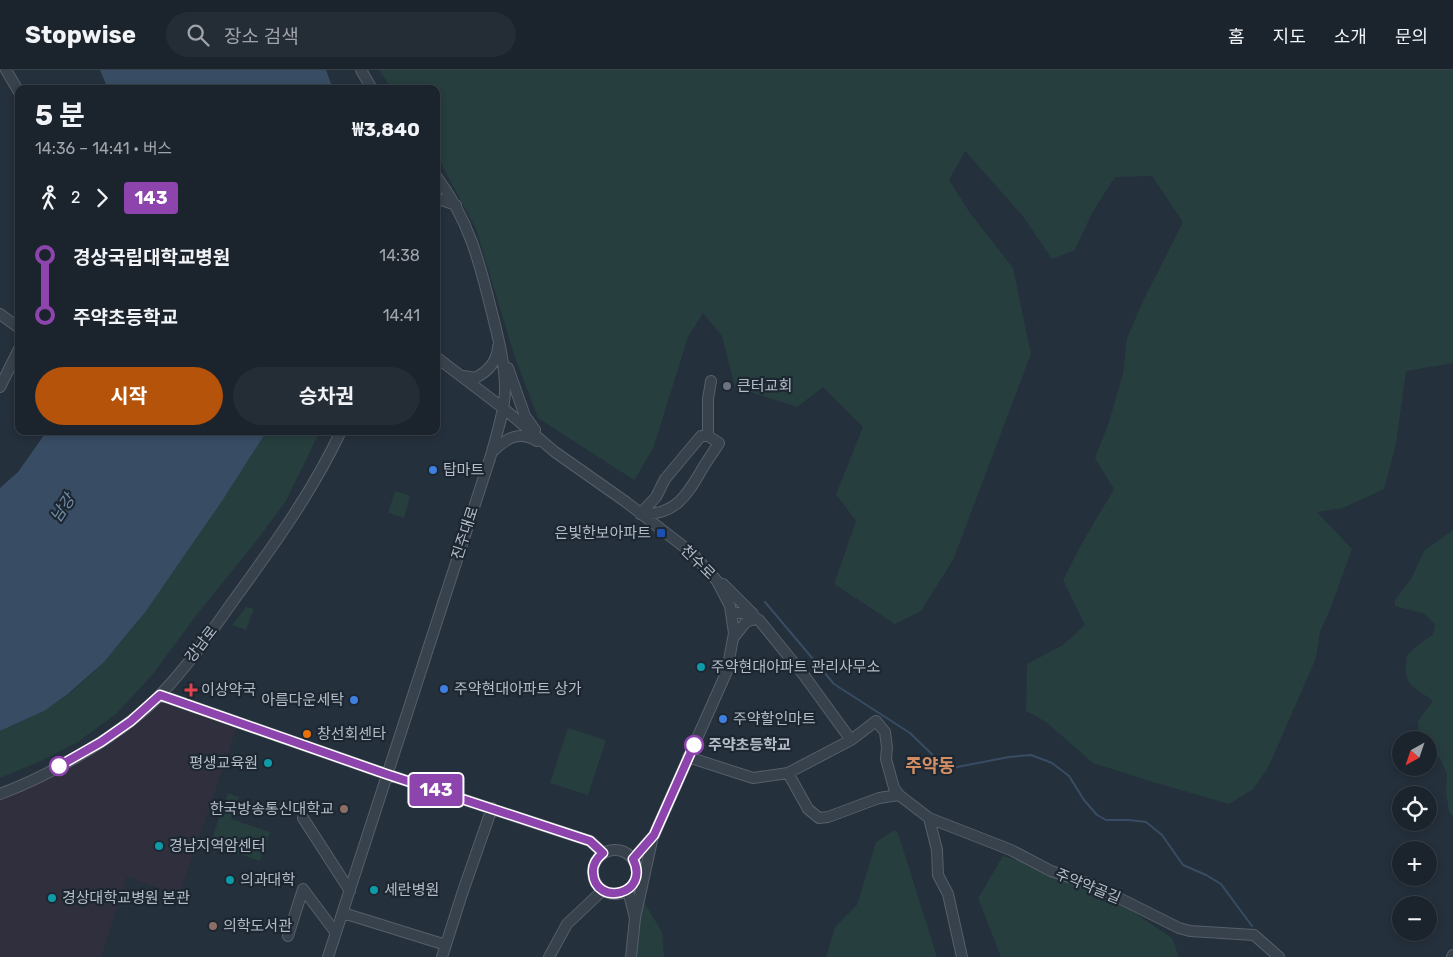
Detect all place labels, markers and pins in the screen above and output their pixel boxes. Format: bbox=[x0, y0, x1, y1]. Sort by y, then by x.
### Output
place label: 큰터교회 bbox=[737, 377, 792, 395]
marker: 큰터교회 bbox=[721, 380, 733, 392]
place label: 탑마트 bbox=[443, 461, 485, 479]
marker: 탑마트 bbox=[427, 464, 439, 476]
place label: 은빛한보아파트 bbox=[554, 524, 651, 542]
marker: 은빛한보아파트 bbox=[655, 527, 667, 539]
place label: 주약현대아파트 관리사무소 bbox=[711, 658, 880, 676]
marker: 주약현대아파트 관리사무소 bbox=[695, 661, 707, 673]
place label: 주약현대아파트 상가 bbox=[454, 680, 582, 698]
place label: 이상약국 bbox=[201, 681, 256, 699]
marker: 주약현대아파트 상가 bbox=[438, 683, 450, 695]
marker: 이상약국 bbox=[185, 684, 197, 696]
place label: 아름다운세탁 bbox=[261, 691, 344, 709]
marker: 아름다운세탁 bbox=[348, 694, 360, 706]
place label: 주약할인마트 bbox=[733, 710, 816, 728]
marker: 주약할인마트 bbox=[717, 713, 729, 725]
place label: 창선회센타 bbox=[317, 725, 386, 743]
marker: 창선회센타 bbox=[301, 728, 313, 740]
marker: 주약초등학교 bbox=[684, 735, 704, 755]
place label: 주약초등학교 bbox=[708, 736, 791, 754]
place label: 평생교육원 bbox=[189, 754, 258, 772]
unlabelled marker bbox=[49, 756, 69, 776]
marker: 평생교육원 bbox=[262, 757, 274, 769]
place label: 한국방송통신대학교 bbox=[210, 800, 334, 818]
marker: 한국방송통신대학교 bbox=[338, 803, 350, 815]
place label: 경남지역암센터 bbox=[169, 837, 266, 855]
marker: 경남지역암센터 bbox=[153, 840, 165, 852]
place label: 의과대학 bbox=[240, 871, 295, 889]
marker: 의과대학 bbox=[224, 874, 236, 886]
place label: 세란병원 bbox=[384, 881, 439, 899]
marker: 세란병원 bbox=[368, 884, 380, 896]
place label: 경상대학교병원 본관 bbox=[62, 889, 190, 907]
marker: 경상대학교병원 본관 bbox=[46, 892, 58, 904]
place label: 의학도서관 bbox=[223, 917, 292, 935]
marker: 의학도서관 bbox=[207, 920, 219, 932]

